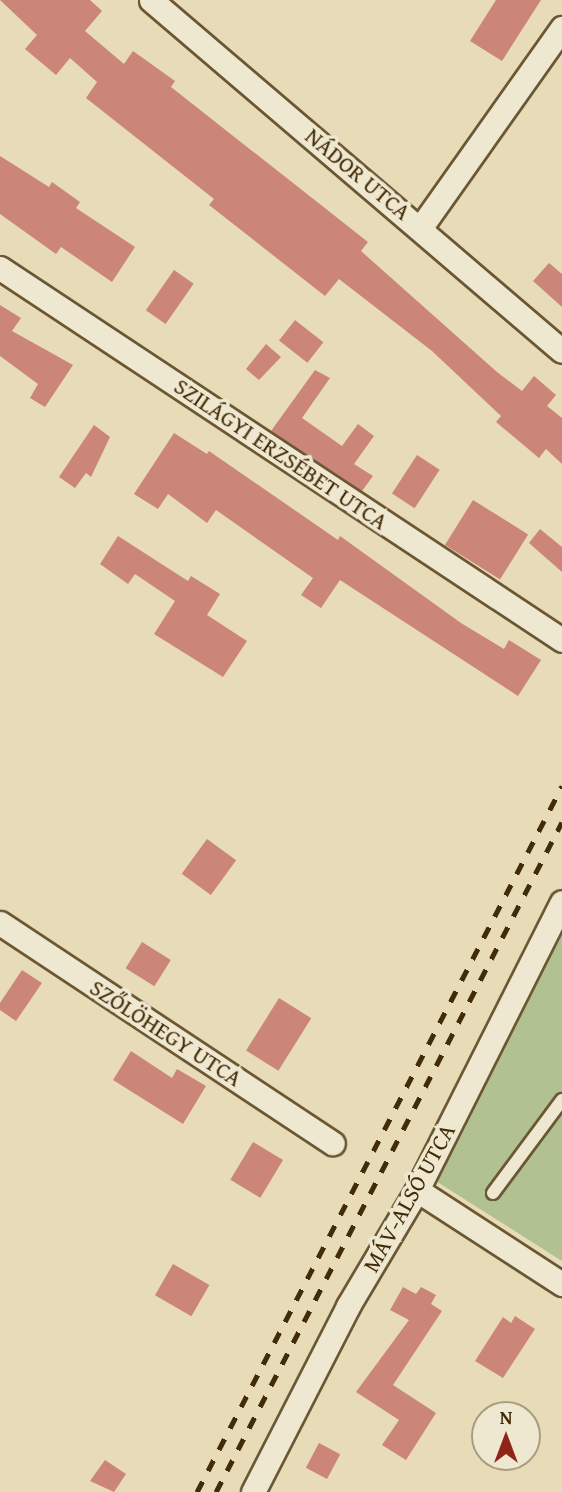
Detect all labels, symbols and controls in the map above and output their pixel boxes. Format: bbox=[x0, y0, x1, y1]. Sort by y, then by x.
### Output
street label: NÁDOR UTCA bbox=[300, 122, 416, 226]
street label: SZILÁGYI ERZSÉBET UTCA bbox=[169, 372, 393, 536]
street label: SZŐLÖHEGY UTCA bbox=[85, 974, 247, 1092]
street label: MÁV-ALSÓ UTCA bbox=[357, 1119, 461, 1277]
north arrow bbox=[471, 1401, 541, 1471]
text: N bbox=[500, 1403, 512, 1431]

